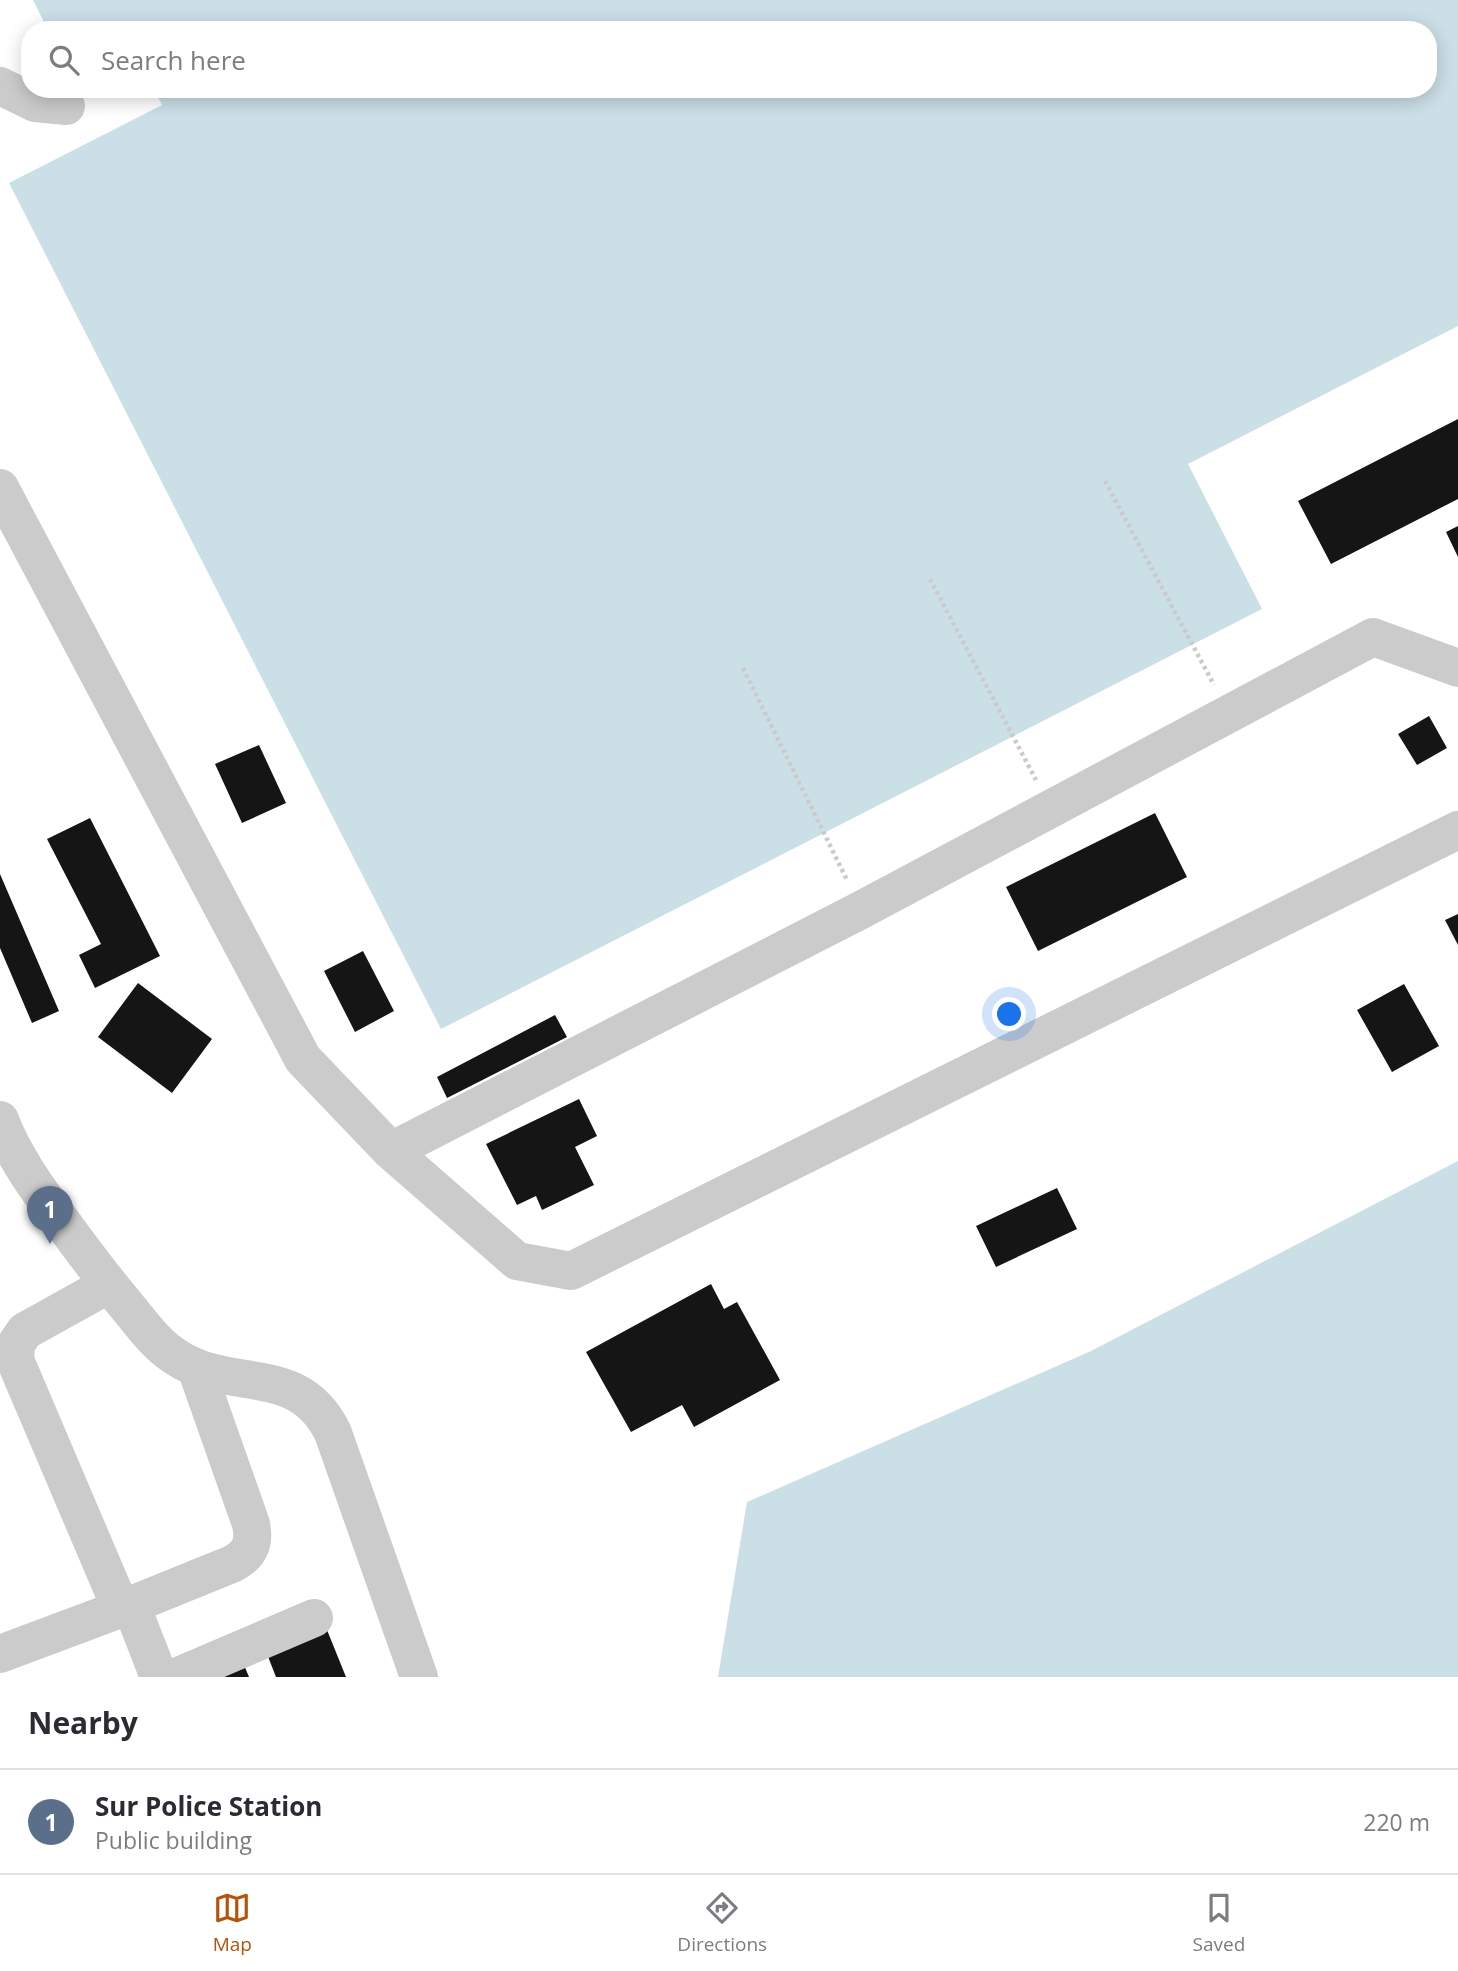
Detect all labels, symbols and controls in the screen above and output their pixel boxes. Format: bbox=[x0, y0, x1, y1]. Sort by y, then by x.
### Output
search box bbox=[21, 21, 1437, 98]
icon: search bbox=[45, 41, 83, 79]
text: Search here bbox=[101, 42, 246, 78]
your location bbox=[992, 997, 1026, 1031]
pin: 1 bbox=[27, 1186, 73, 1244]
text: Nearby bbox=[28, 1702, 138, 1743]
text: Sur Police Station bbox=[95, 1788, 322, 1824]
text: 1 bbox=[44, 1806, 58, 1838]
text: 220 m bbox=[1363, 1806, 1430, 1838]
text: Public building bbox=[95, 1824, 252, 1856]
tab: Map bbox=[213, 1889, 252, 1957]
tab: Directions bbox=[677, 1889, 767, 1957]
tab: Saved bbox=[1193, 1889, 1245, 1957]

